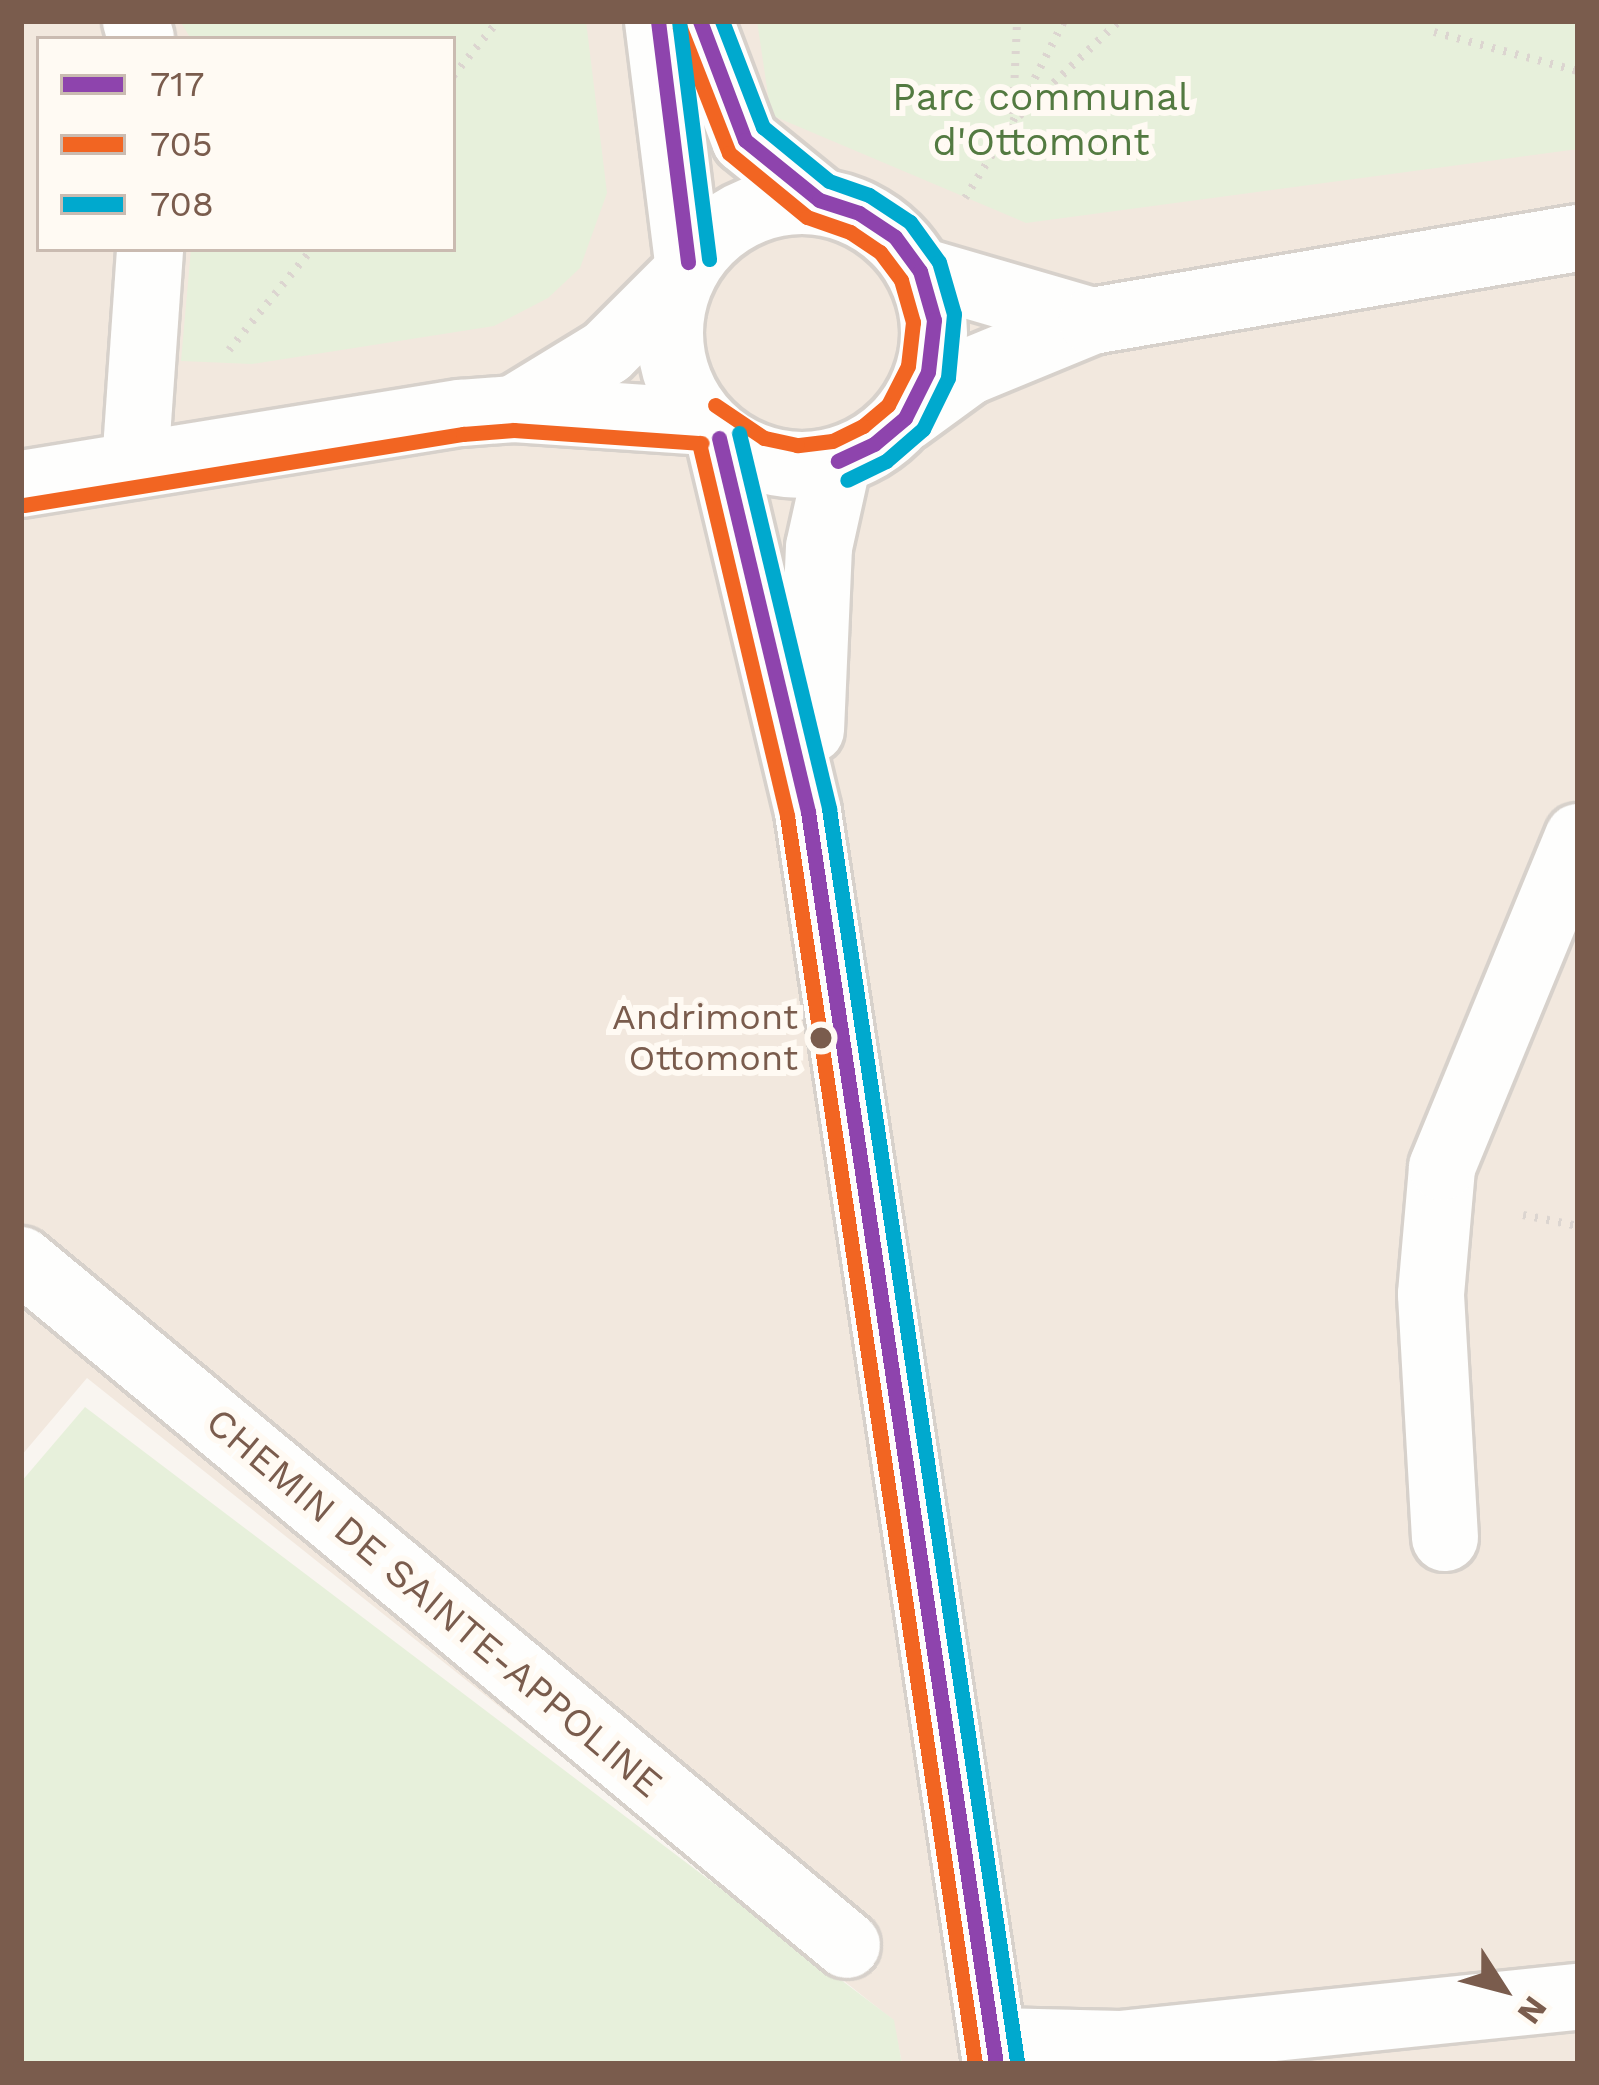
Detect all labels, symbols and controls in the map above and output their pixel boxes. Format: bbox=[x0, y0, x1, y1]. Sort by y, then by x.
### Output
legend bbox=[36, 36, 456, 252]
text: 717 bbox=[150, 63, 204, 105]
park label: Parc communal d'Ottomont bbox=[892, 75, 1190, 166]
text: 705 bbox=[150, 123, 213, 165]
text: 708 bbox=[150, 183, 214, 225]
place label: Andrimont Ottomont bbox=[612, 995, 798, 1080]
marker: Andrimont Ottomont bbox=[810, 1027, 832, 1049]
street label: CHEMIN DE SAINTE-APPOLINE bbox=[197, 1399, 671, 1807]
north arrow bbox=[1443, 1929, 1563, 2049]
text: N bbox=[1510, 1989, 1555, 2032]

